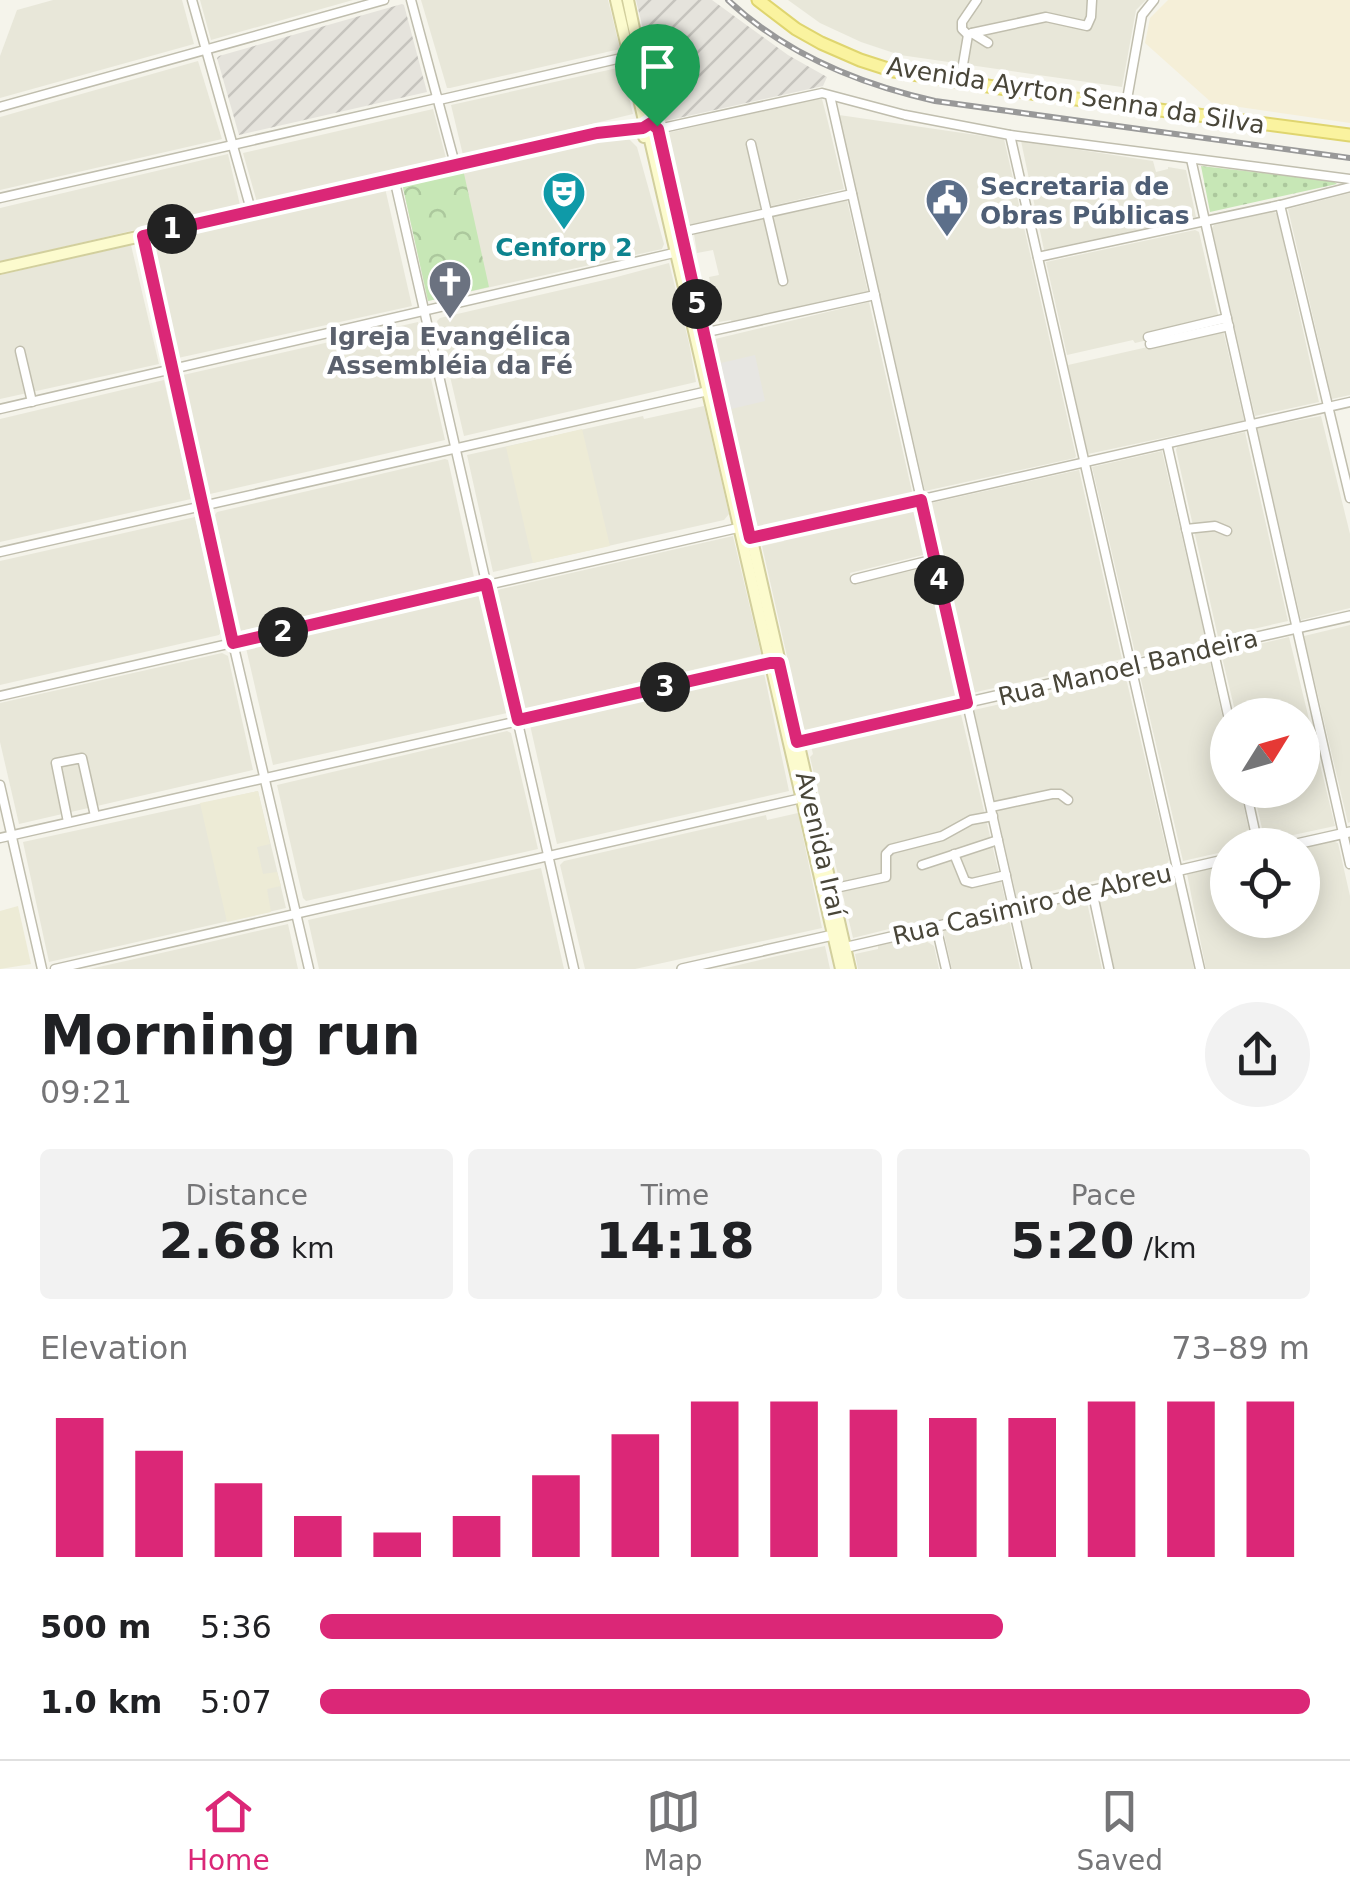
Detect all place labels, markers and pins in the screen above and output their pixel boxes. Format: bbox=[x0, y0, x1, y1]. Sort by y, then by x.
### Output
pin bbox=[615, 24, 700, 127]
theatre icon: Cenforp 2 bbox=[541, 170, 587, 231]
place label: Secretaria de Obras Públicas bbox=[980, 172, 1190, 230]
public building icon: Secretaria de Obras Públicas bbox=[924, 177, 970, 238]
pin: 1 bbox=[147, 204, 197, 254]
place label: Cenforp 2 bbox=[495, 233, 633, 262]
church icon: Igreja Evangélica Assembléia da Fé bbox=[427, 259, 473, 320]
pin: 5 bbox=[672, 279, 722, 329]
place label: Igreja Evangélica Assembléia da Fé bbox=[327, 322, 573, 380]
pin: 4 bbox=[914, 555, 964, 605]
pin: 2 bbox=[258, 607, 308, 657]
pin: 3 bbox=[640, 662, 690, 712]

